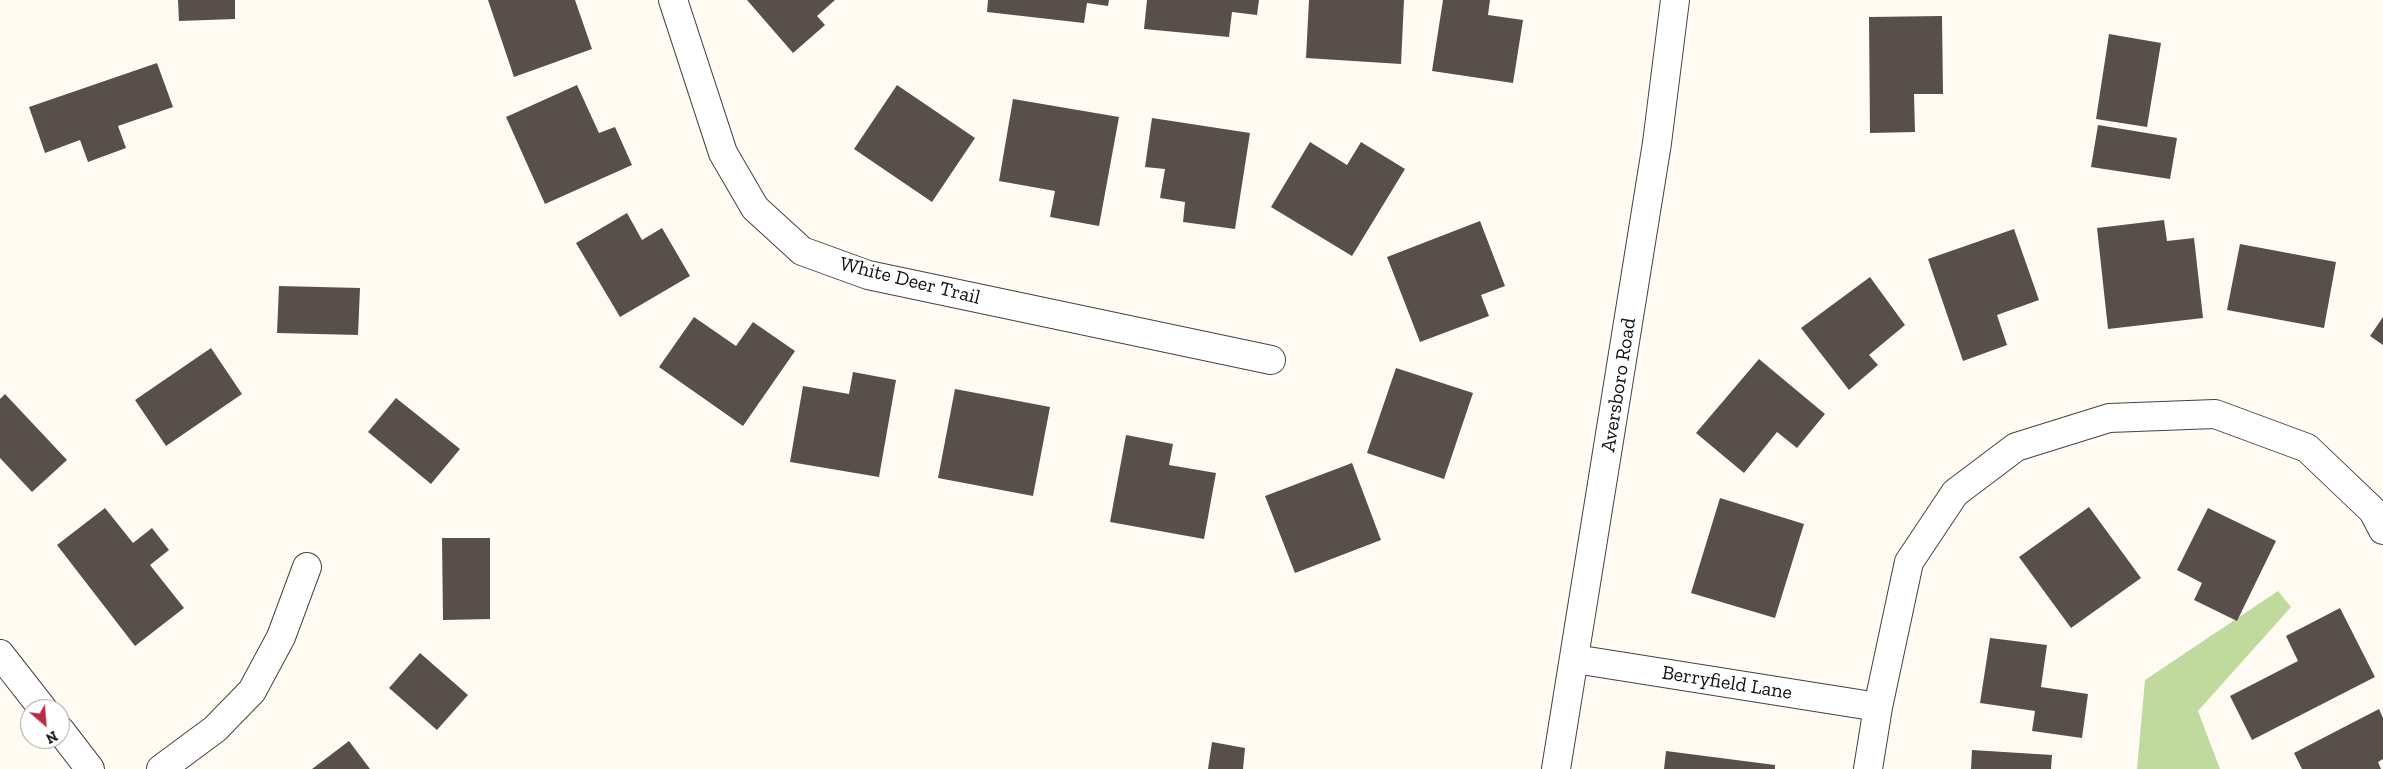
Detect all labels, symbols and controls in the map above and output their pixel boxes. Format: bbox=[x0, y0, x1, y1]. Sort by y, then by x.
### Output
street label: White Deer Trail bbox=[837, 252, 983, 310]
street label: Aversboro Road bbox=[1597, 316, 1641, 454]
street label: Berryfield Lane bbox=[1660, 661, 1794, 705]
north arrow bbox=[20, 699, 70, 749]
text: N bbox=[43, 727, 60, 747]

